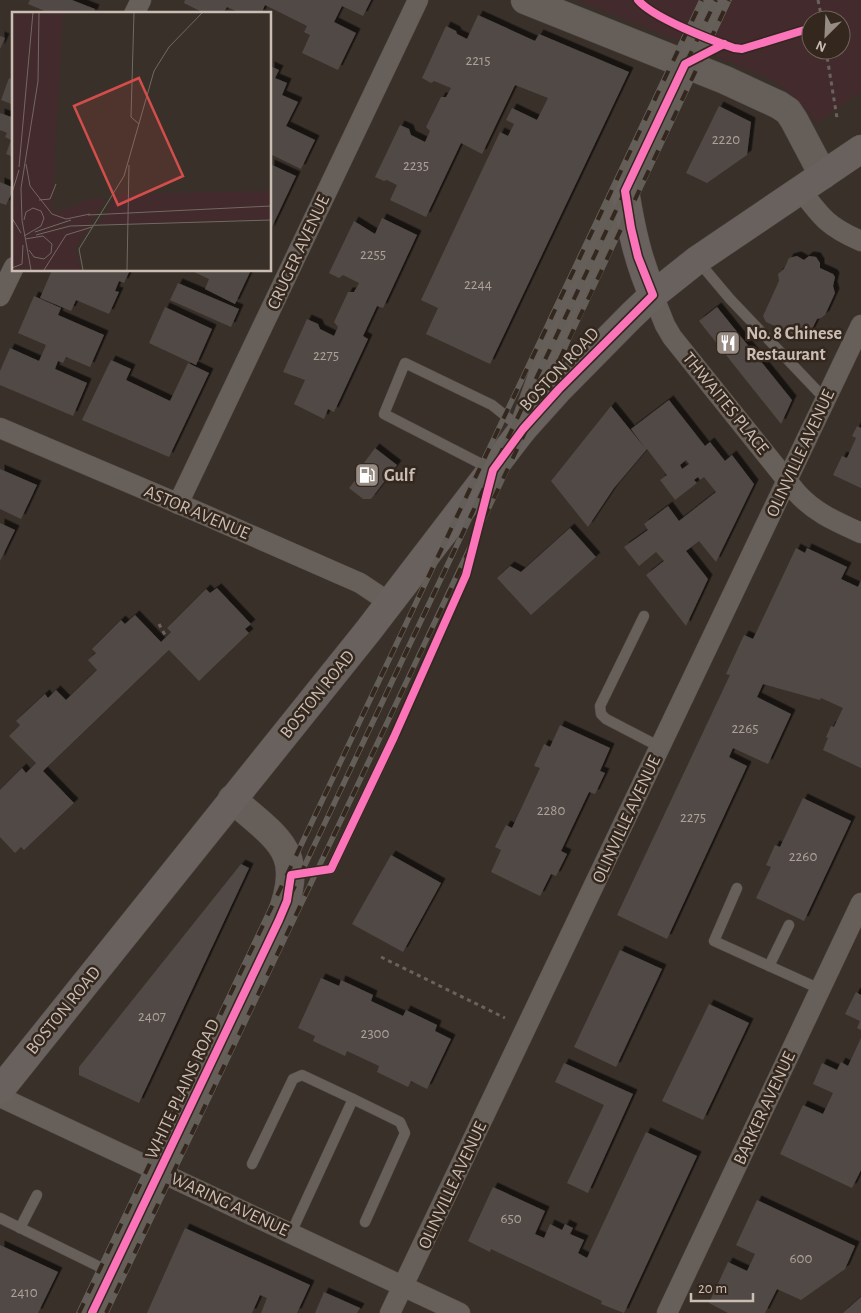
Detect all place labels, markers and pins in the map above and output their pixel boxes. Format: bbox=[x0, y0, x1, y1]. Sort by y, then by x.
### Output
place label: No. 8 Chinese Restaurant bbox=[746, 325, 842, 364]
restaurant icon: No. 8 Chinese Restaurant bbox=[715, 330, 741, 356]
fuel station icon: Gulf bbox=[354, 462, 380, 488]
place label: Gulf bbox=[384, 467, 417, 485]

